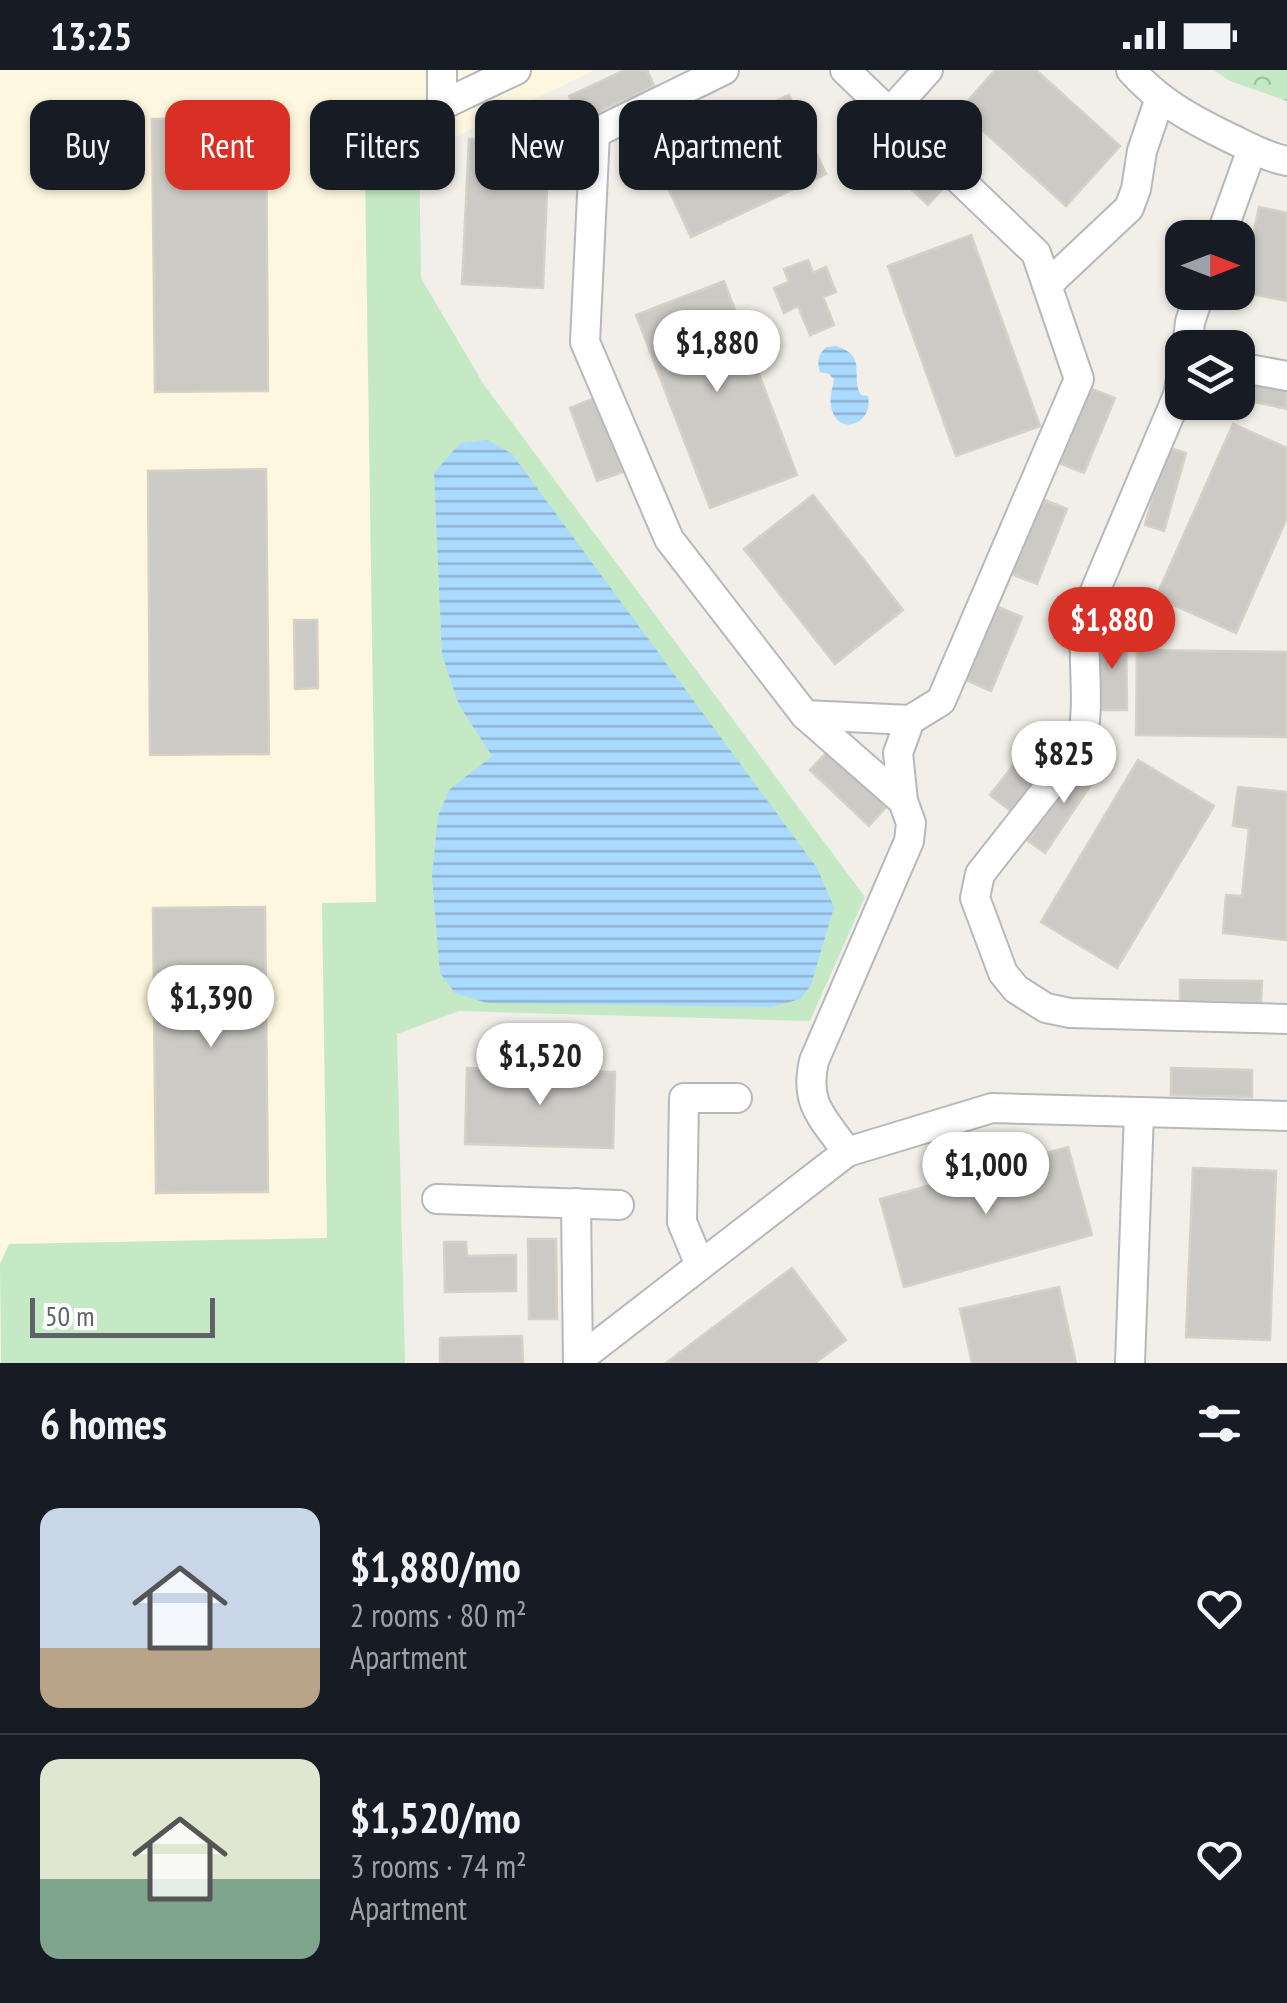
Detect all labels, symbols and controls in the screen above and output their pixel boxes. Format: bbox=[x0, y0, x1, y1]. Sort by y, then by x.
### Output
text: 13:25 bbox=[50, 11, 132, 60]
chip: Buy bbox=[30, 100, 145, 190]
chip: Rent bbox=[165, 100, 290, 190]
chip: Filters bbox=[310, 100, 455, 190]
chip: New bbox=[475, 100, 599, 190]
chip: Apartment bbox=[619, 100, 817, 190]
chip: House bbox=[837, 100, 982, 190]
north arrow bbox=[1165, 220, 1255, 310]
map controls bbox=[1165, 220, 1255, 420]
pin: $1,880 bbox=[636, 310, 798, 395]
text: $1,880 bbox=[675, 321, 759, 363]
button: layers bbox=[1165, 330, 1255, 420]
pin: $1,880 bbox=[1031, 587, 1193, 672]
text: $1,880 bbox=[1070, 598, 1154, 640]
pin: $825 bbox=[1005, 721, 1123, 806]
text: $825 bbox=[1033, 732, 1095, 774]
pin: $1,390 bbox=[130, 965, 292, 1050]
text: $1,390 bbox=[169, 976, 253, 1018]
pin: $1,520 bbox=[459, 1023, 621, 1108]
text: $1,520 bbox=[498, 1034, 582, 1076]
pin: $1,000 bbox=[905, 1132, 1067, 1217]
text: $1,000 bbox=[944, 1143, 1028, 1185]
scale bar bbox=[30, 1293, 215, 1338]
text: 50 m bbox=[45, 1297, 94, 1334]
text: 6 homes bbox=[40, 1396, 167, 1451]
icon: filters bbox=[1192, 1396, 1247, 1451]
text: $1,880/mo bbox=[350, 1539, 521, 1594]
icon: home bbox=[120, 1548, 240, 1668]
icon: heart bbox=[1192, 1581, 1247, 1636]
text: 2 rooms · 80 m² bbox=[350, 1594, 527, 1636]
text: Apartment bbox=[350, 1636, 467, 1678]
text: $1,520/mo bbox=[350, 1790, 521, 1845]
icon: home bbox=[120, 1799, 240, 1919]
icon: heart bbox=[1192, 1832, 1247, 1887]
text: 3 rooms · 74 m² bbox=[350, 1845, 527, 1887]
text: Apartment bbox=[350, 1887, 467, 1929]

